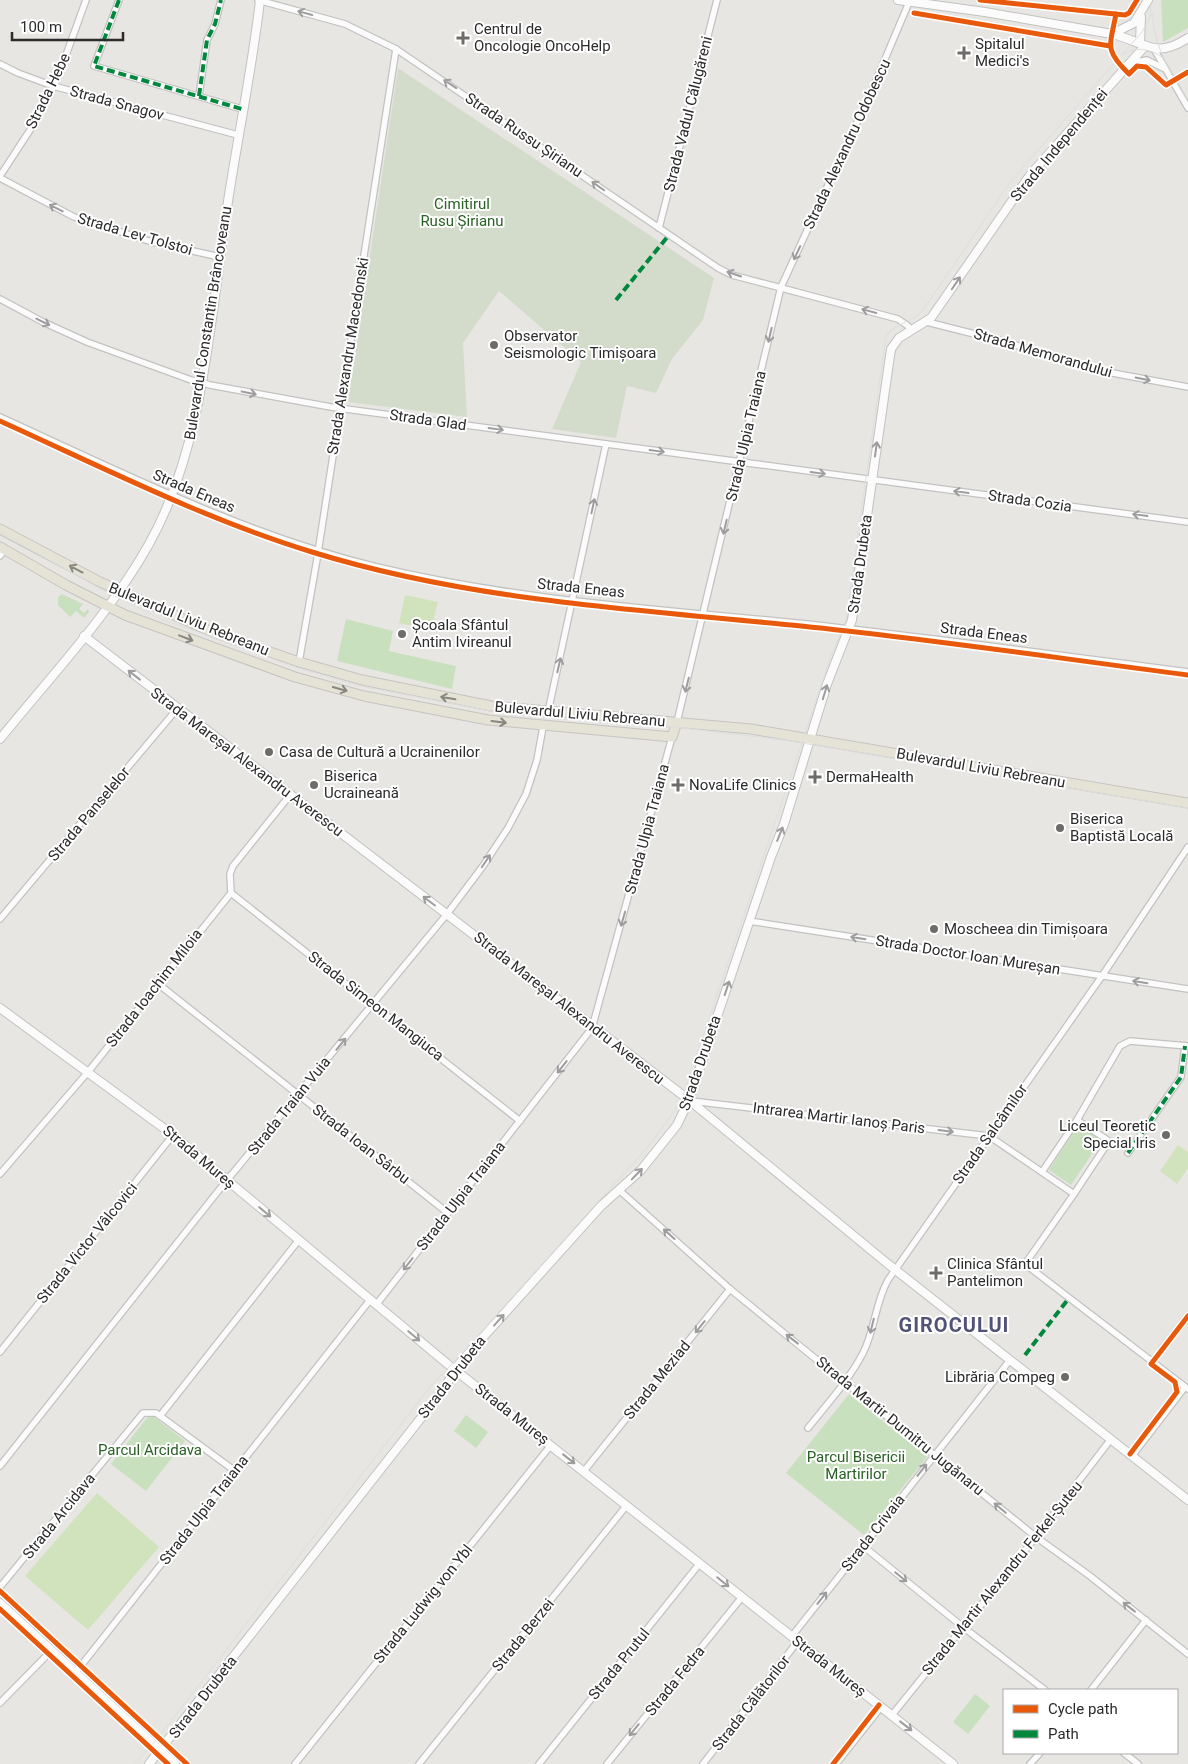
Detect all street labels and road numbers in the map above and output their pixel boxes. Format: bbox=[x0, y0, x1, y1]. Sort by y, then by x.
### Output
street label: Strada Vadul Călugăreni bbox=[660, 34, 716, 194]
street label: Strada Hebe bbox=[22, 50, 74, 132]
street label: Strada Alexandru Odobescu bbox=[800, 56, 894, 232]
street label: Strada Snagov bbox=[68, 82, 166, 124]
street label: Strada Independenței bbox=[1007, 85, 1111, 205]
street label: Strada Russu Șirianu bbox=[462, 89, 586, 181]
street label: Bulevardul Constantin Brâncoveanu bbox=[181, 205, 235, 441]
street label: Strada Lev Tolstoi bbox=[75, 209, 195, 259]
street label: Strada Alexandru Macedonski bbox=[324, 256, 372, 456]
street label: Strada Memorandului bbox=[972, 325, 1114, 381]
street label: Strada Ulpia Traiana bbox=[722, 369, 770, 503]
street label: Strada Glad bbox=[388, 406, 468, 434]
street label: Strada Eneas bbox=[150, 466, 238, 516]
street label: Strada Cozia bbox=[987, 486, 1073, 516]
street label: Strada Drubeta bbox=[844, 513, 876, 615]
street label: Strada Eneas bbox=[536, 574, 626, 602]
street label: Bulevardul Liviu Rebreanu bbox=[106, 579, 272, 659]
street label: Strada Eneas bbox=[939, 619, 1029, 647]
street label: Strada Mareșal Alexandru Averescu bbox=[147, 684, 347, 840]
street label: Bulevardul Liviu Rebreanu bbox=[494, 698, 666, 730]
street label: Bulevardul Liviu Rebreanu bbox=[895, 744, 1067, 792]
street label: Strada Ulpia Traiana bbox=[621, 762, 673, 896]
street label: Strada Panselelor bbox=[44, 763, 134, 865]
street label: Strada Ioachim Miloia bbox=[102, 925, 206, 1051]
street label: Strada Mareșal Alexandru Averescu bbox=[470, 928, 668, 1088]
street label: Strada Doctor Ioan Mureșan bbox=[874, 932, 1062, 978]
street label: Strada Simeon Mangiuca bbox=[305, 947, 447, 1065]
street label: Strada Drubeta bbox=[675, 1013, 725, 1113]
street label: Strada Traian Vuia bbox=[244, 1053, 334, 1159]
street label: Strada Salcâmilor bbox=[949, 1081, 1031, 1187]
street label: Intrarea Martir Ianoș Paris bbox=[752, 1098, 926, 1138]
street label: Strada Ioan Sârbu bbox=[309, 1100, 413, 1188]
street label: Strada Mureș bbox=[159, 1121, 239, 1193]
street label: Strada Ulpia Traiana bbox=[413, 1138, 509, 1254]
street label: Strada Victor Vâlcovici bbox=[33, 1179, 141, 1307]
street label: Strada Drubeta bbox=[414, 1332, 490, 1422]
street label: Strada Meziad bbox=[620, 1337, 694, 1423]
street label: Strada Martir Dumitru Jugănaru bbox=[812, 1353, 988, 1499]
street label: Strada Mureș bbox=[471, 1379, 553, 1449]
street label: Strada Ulpia Traiana bbox=[156, 1452, 252, 1568]
street label: Strada Arcidava bbox=[19, 1469, 99, 1563]
street label: Strada Martir Alexandru Ferkel-Șuteu bbox=[918, 1477, 1086, 1679]
street label: Strada Crivaia bbox=[837, 1491, 909, 1575]
street label: Strada Ludwig von Ybl bbox=[370, 1541, 476, 1667]
street label: Strada Berzei bbox=[488, 1595, 558, 1675]
street label: Strada Prutul bbox=[585, 1625, 653, 1703]
street label: Strada Mureș bbox=[788, 1631, 870, 1701]
street label: Strada Fedra bbox=[641, 1642, 709, 1720]
street label: Strada Drubeta bbox=[165, 1652, 241, 1742]
street label: Strada Călătorilor bbox=[708, 1652, 794, 1754]

